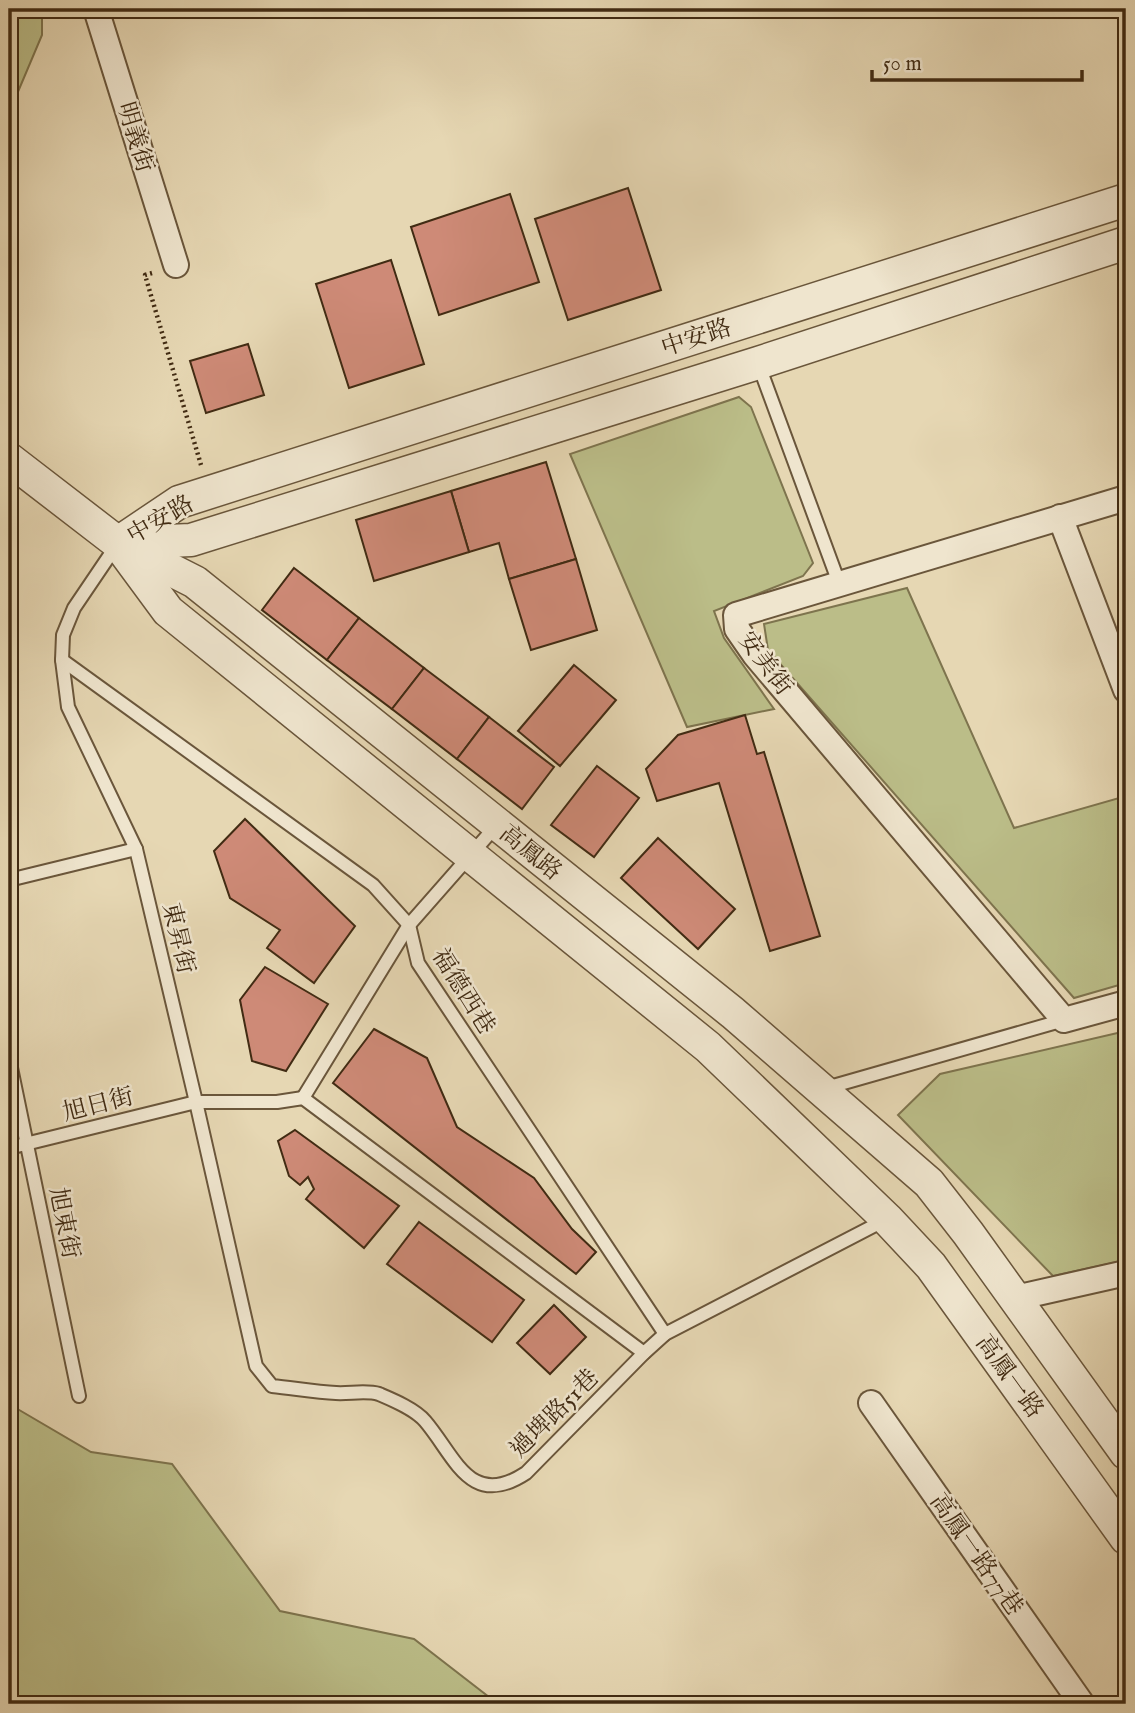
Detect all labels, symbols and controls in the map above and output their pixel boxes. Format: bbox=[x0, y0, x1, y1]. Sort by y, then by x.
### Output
scale bar bbox=[872, 38, 1082, 82]
text: 50 m bbox=[883, 51, 922, 78]
street label: 明義街 bbox=[109, 98, 160, 176]
street label: 中安路 bbox=[657, 313, 735, 364]
street label: 中安路 bbox=[122, 489, 200, 552]
street label: 安美街 bbox=[731, 626, 799, 702]
street label: 高鳳路 bbox=[492, 818, 568, 888]
street label: 東昇街 bbox=[154, 900, 201, 977]
street label: 福德西巷 bbox=[424, 943, 501, 1041]
street label: 旭日街 bbox=[60, 1082, 137, 1129]
street label: 旭東街 bbox=[41, 1185, 86, 1262]
street label: 高鳳一路 bbox=[968, 1329, 1050, 1425]
street label: 過埤路51巷 bbox=[504, 1363, 606, 1465]
street label: 高鳳一路77巷 bbox=[922, 1488, 1029, 1622]

